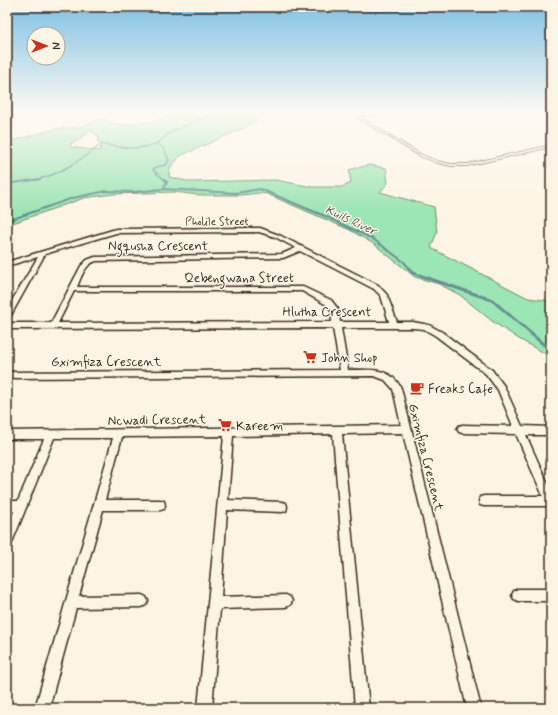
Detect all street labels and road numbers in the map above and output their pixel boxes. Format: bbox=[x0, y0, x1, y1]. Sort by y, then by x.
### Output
street label: Pholile Street bbox=[185, 215, 249, 229]
street label: Ngqusha Crescent bbox=[108, 238, 208, 257]
street label: Qebengwana Street bbox=[184, 270, 294, 289]
street label: Hlutha Crescent bbox=[282, 304, 372, 321]
street label: Gximfiza Crescent bbox=[51, 354, 161, 371]
street label: Gximfiza Crescent bbox=[404, 402, 447, 513]
street label: Ncwadi Crescent bbox=[108, 411, 207, 430]

